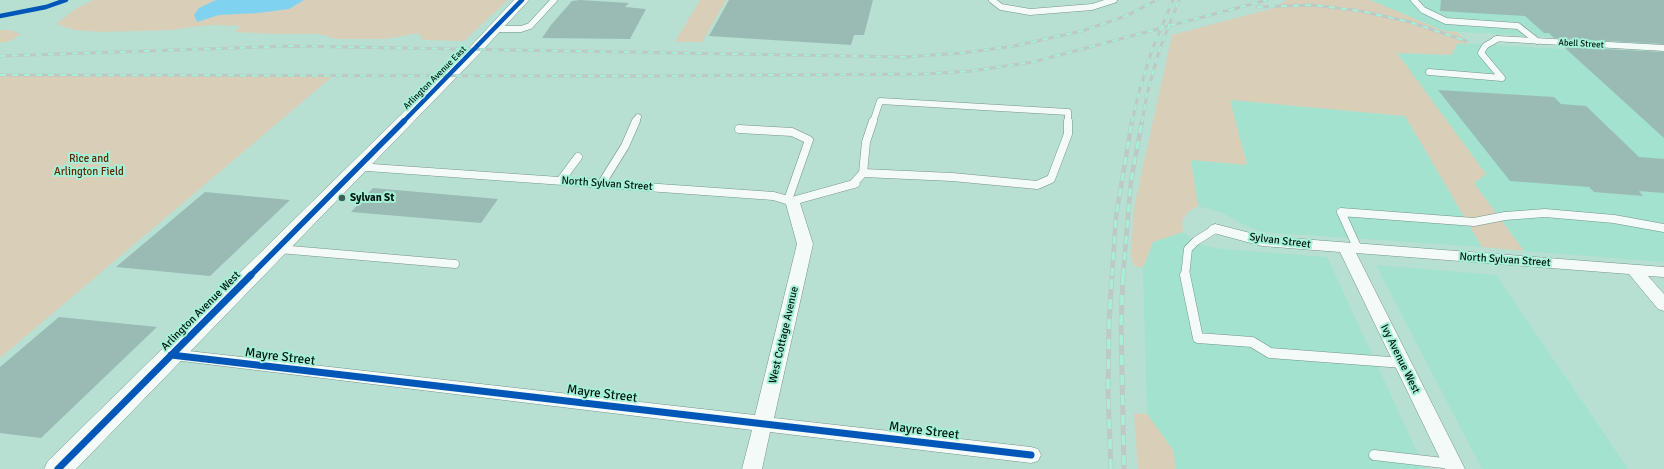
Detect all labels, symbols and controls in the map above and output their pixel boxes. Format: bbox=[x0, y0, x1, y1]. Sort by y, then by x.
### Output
street label: Abell Street bbox=[1558, 37, 1604, 51]
street label: Arlington Avenue East bbox=[401, 44, 469, 112]
park label: Rice and Arlington Field bbox=[54, 152, 124, 178]
street label: North Sylvan Street bbox=[561, 174, 653, 194]
place label: Sylvan St bbox=[350, 191, 394, 205]
marker: Sylvan St bbox=[337, 193, 347, 203]
street label: Sylvan Street bbox=[1249, 231, 1311, 251]
street label: North Sylvan Street bbox=[1459, 250, 1551, 270]
street label: Arlington Avenue West bbox=[159, 269, 243, 353]
street label: West Cottage Avenue bbox=[766, 285, 802, 385]
street label: Ivy Avenue West bbox=[1377, 322, 1423, 396]
street label: Mayre Street bbox=[244, 345, 316, 369]
street label: Mayre Street bbox=[566, 382, 638, 406]
street label: Mayre Street bbox=[888, 419, 960, 443]

